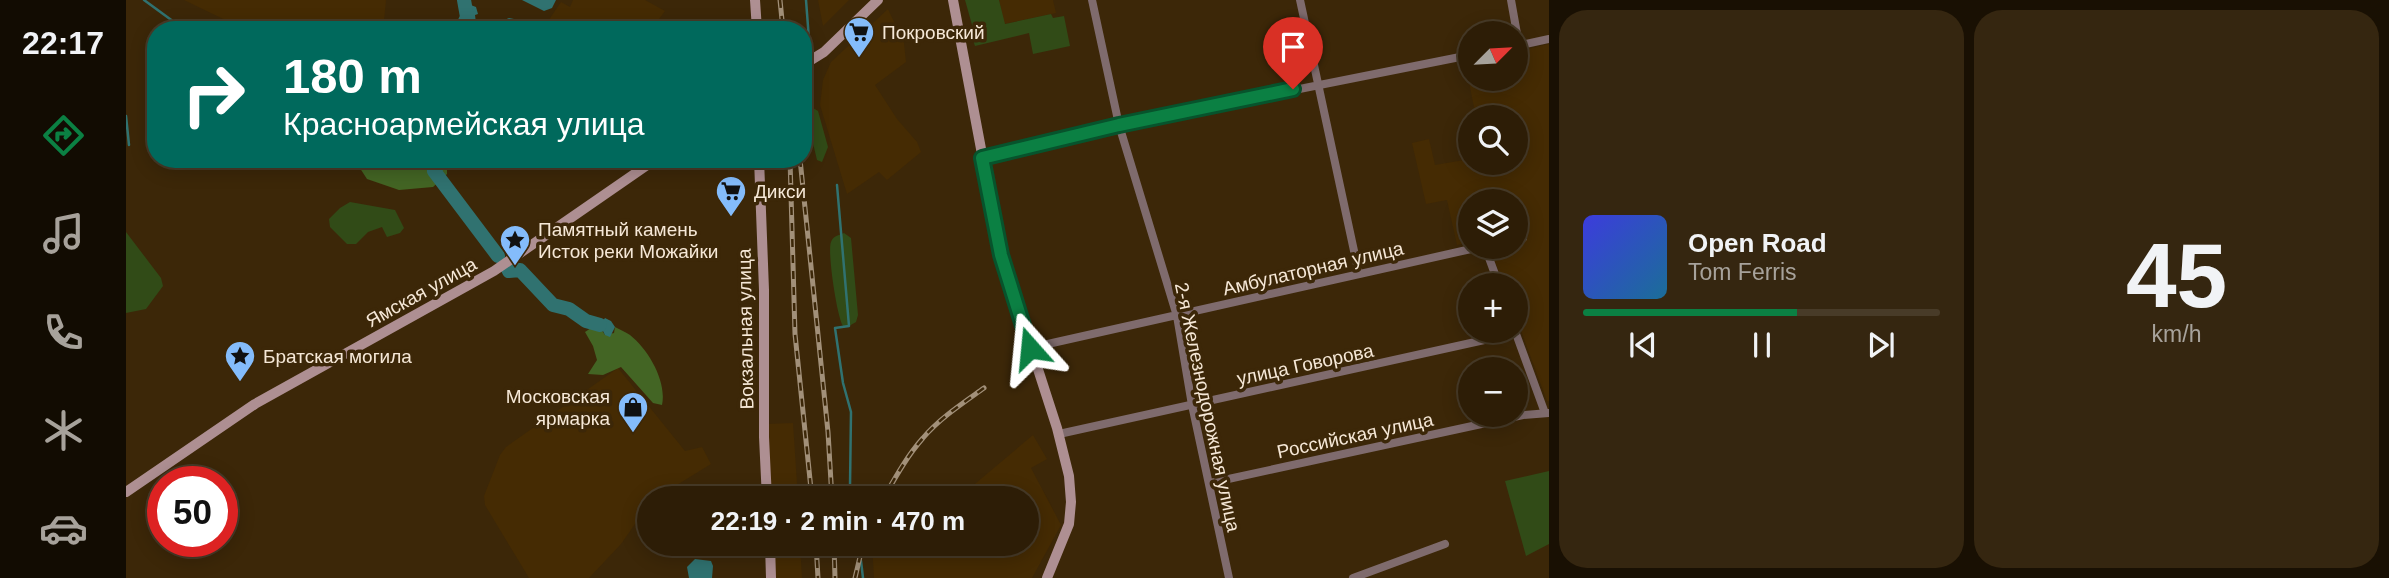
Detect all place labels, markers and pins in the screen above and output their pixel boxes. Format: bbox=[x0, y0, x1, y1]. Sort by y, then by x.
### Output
supermarket icon: Покровский bbox=[842, 15, 876, 59]
pin bbox=[1263, 17, 1323, 89]
place label: Покровский bbox=[882, 22, 985, 43]
supermarket icon: Дикси bbox=[714, 174, 748, 218]
place label: Дикси bbox=[754, 181, 806, 202]
place label: Памятный камень Исток реки Можайки bbox=[538, 219, 718, 262]
place icon: Памятный камень Исток реки Можайки bbox=[498, 223, 532, 267]
place icon: Братская могила bbox=[223, 339, 257, 383]
place label: Братская могила bbox=[263, 346, 412, 367]
place label: Московская ярмарка bbox=[506, 386, 610, 429]
shop icon: Московская ярмарка bbox=[616, 390, 650, 434]

